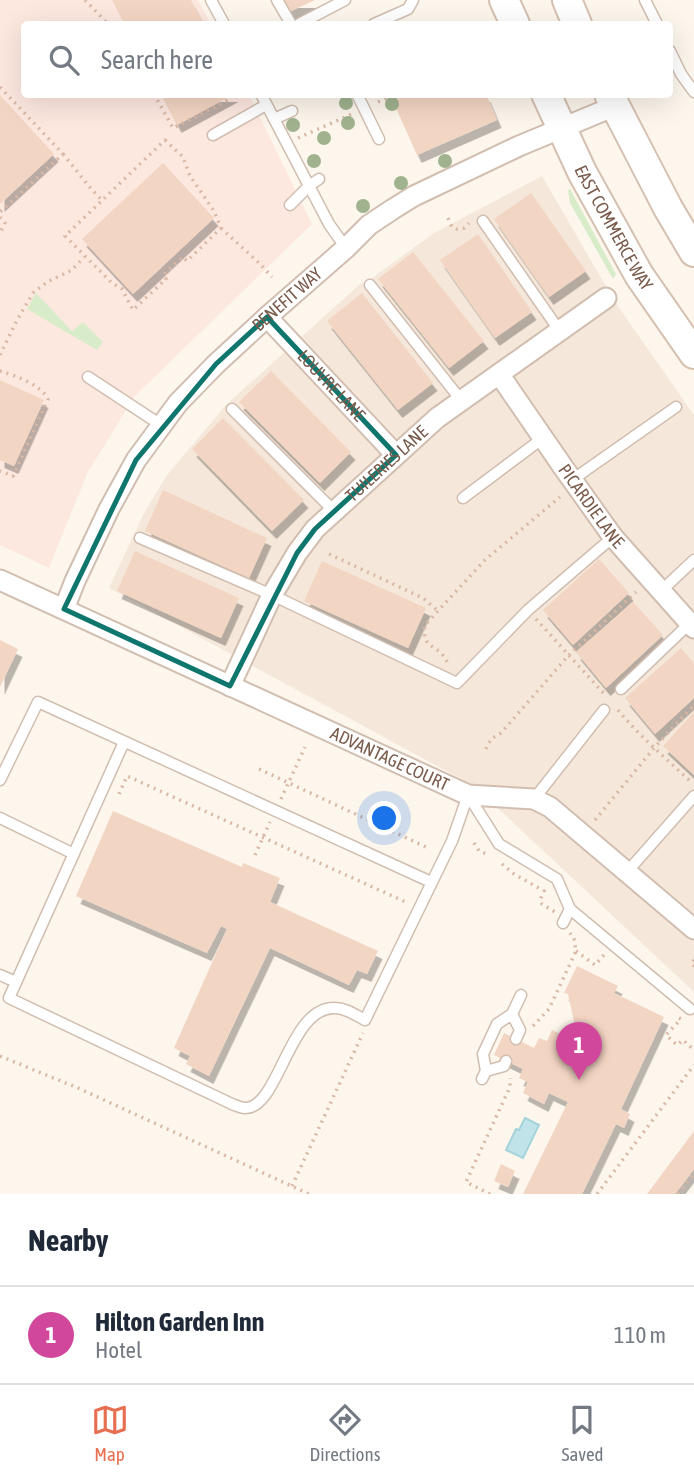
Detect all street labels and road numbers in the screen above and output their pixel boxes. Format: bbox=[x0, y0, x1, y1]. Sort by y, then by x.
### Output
street label: EAST COMMERCE WAY bbox=[570, 162, 657, 294]
street label: BENEFIT WAY bbox=[248, 263, 326, 335]
street label: LOUVRE LANE bbox=[293, 345, 370, 426]
street label: TUILERIES LANE bbox=[341, 421, 432, 506]
street label: PICARDIE LANE bbox=[554, 460, 629, 552]
street label: ADVANTAGE COURT bbox=[327, 722, 453, 795]

